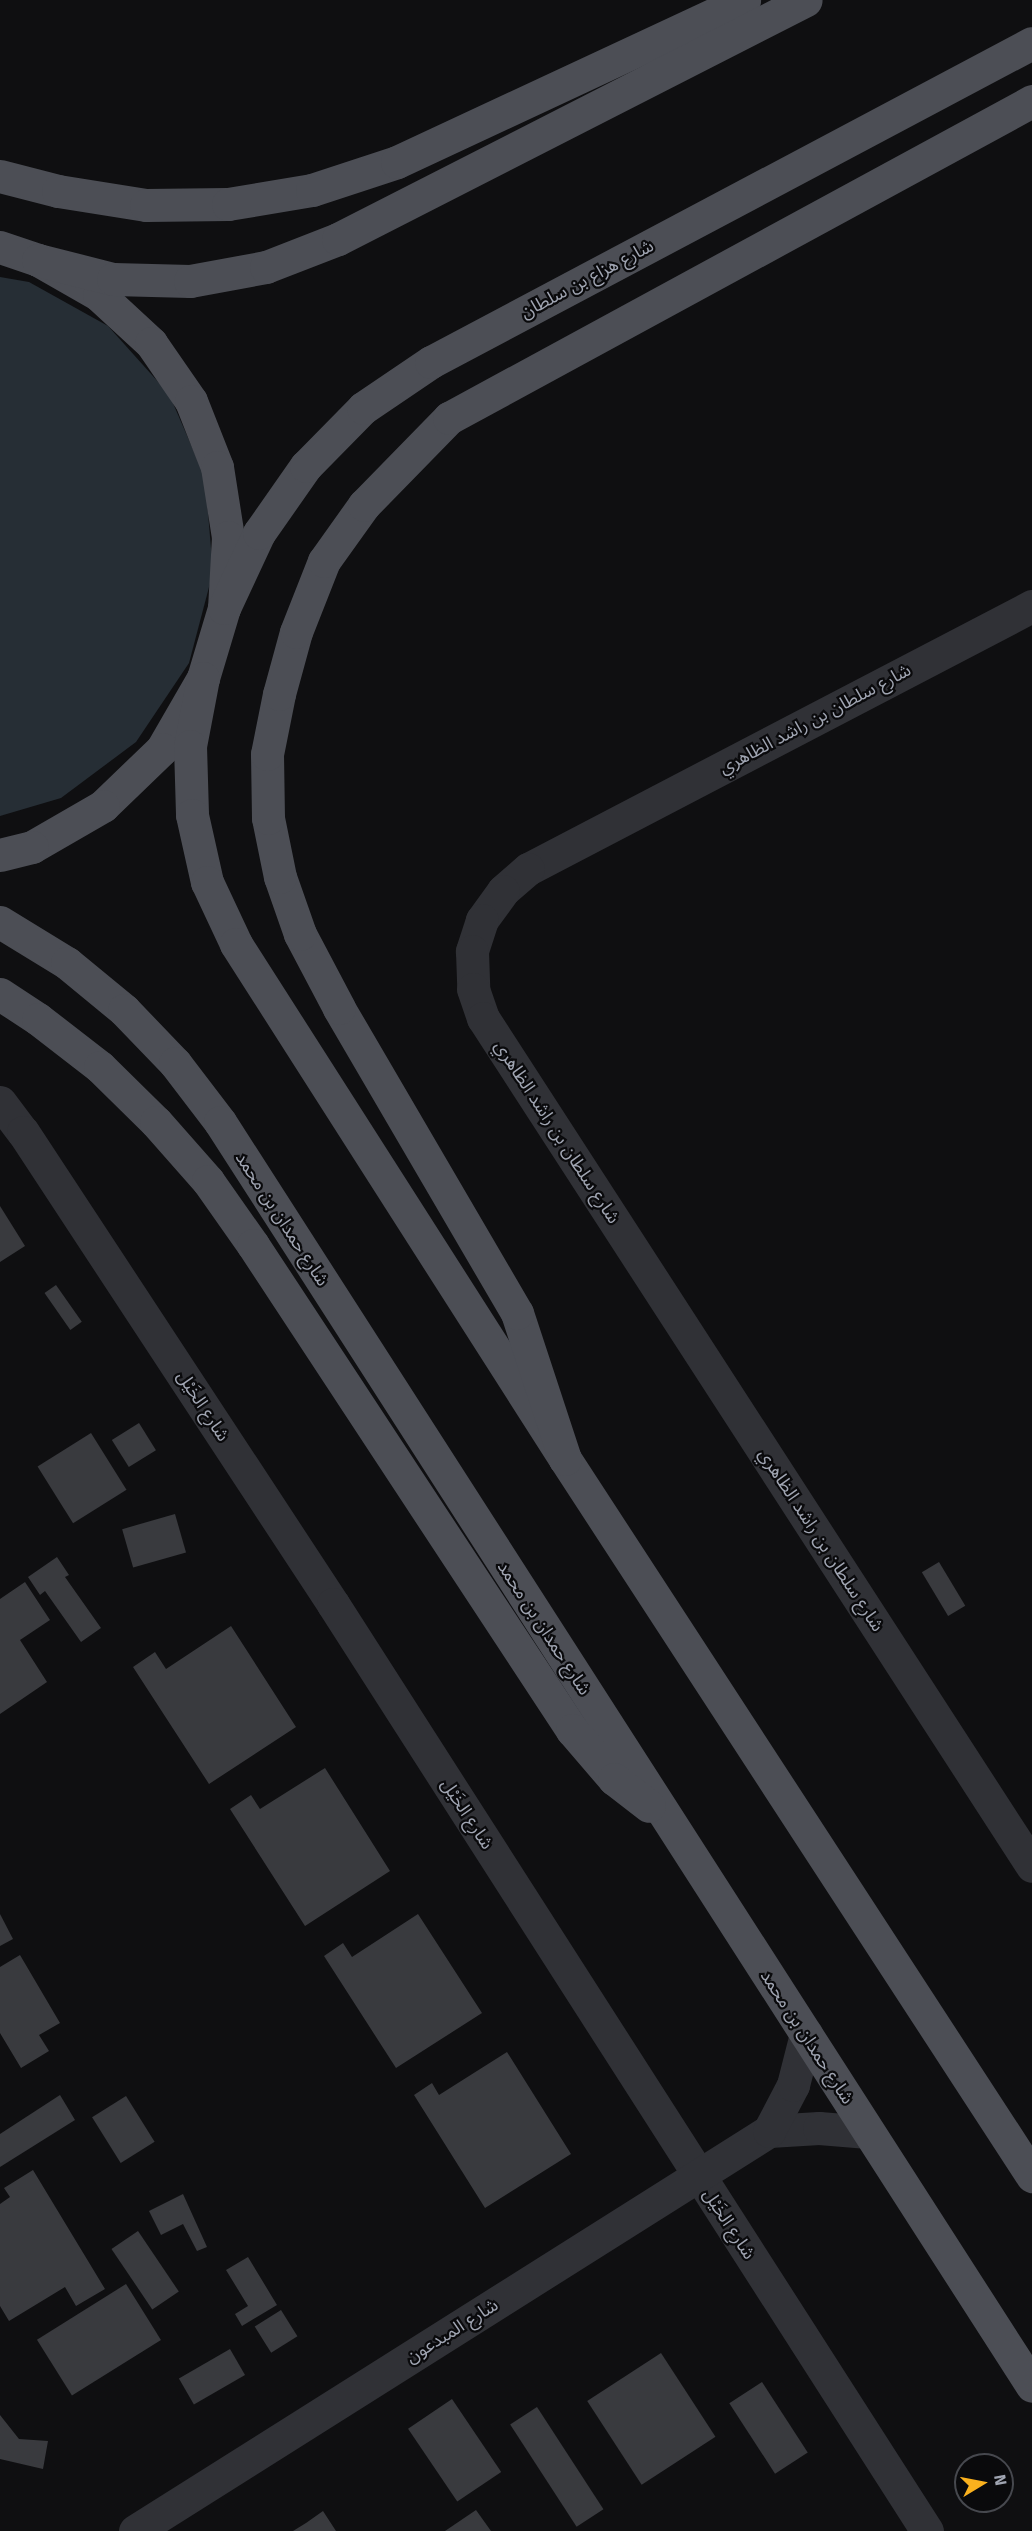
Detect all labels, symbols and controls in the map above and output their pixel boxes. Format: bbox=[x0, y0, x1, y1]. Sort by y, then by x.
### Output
street label: شارع هزاع بن سلطان bbox=[517, 235, 657, 323]
street label: شارع سلطان بن راشد الظاهري bbox=[715, 659, 915, 779]
street label: شارع سلطان بن راشد الظاهري bbox=[490, 1036, 624, 1228]
street label: شارع حمدان بن محمد bbox=[231, 1148, 333, 1290]
street label: شارع الخَيْل bbox=[172, 1367, 234, 1445]
street label: شارع سلطان بن راشد الظاهري bbox=[754, 1444, 888, 1636]
street label: شارع حمدان بن محمد bbox=[493, 1557, 595, 1699]
street label: شارع الخَيْل bbox=[436, 1775, 498, 1853]
street label: شارع حمدان بن محمد bbox=[756, 1966, 858, 2108]
street label: شارع الخَيْل bbox=[698, 2185, 760, 2263]
street label: شارع المبدعون bbox=[402, 2294, 502, 2368]
north arrow bbox=[954, 2453, 1014, 2513]
text: N bbox=[990, 2473, 1011, 2487]

